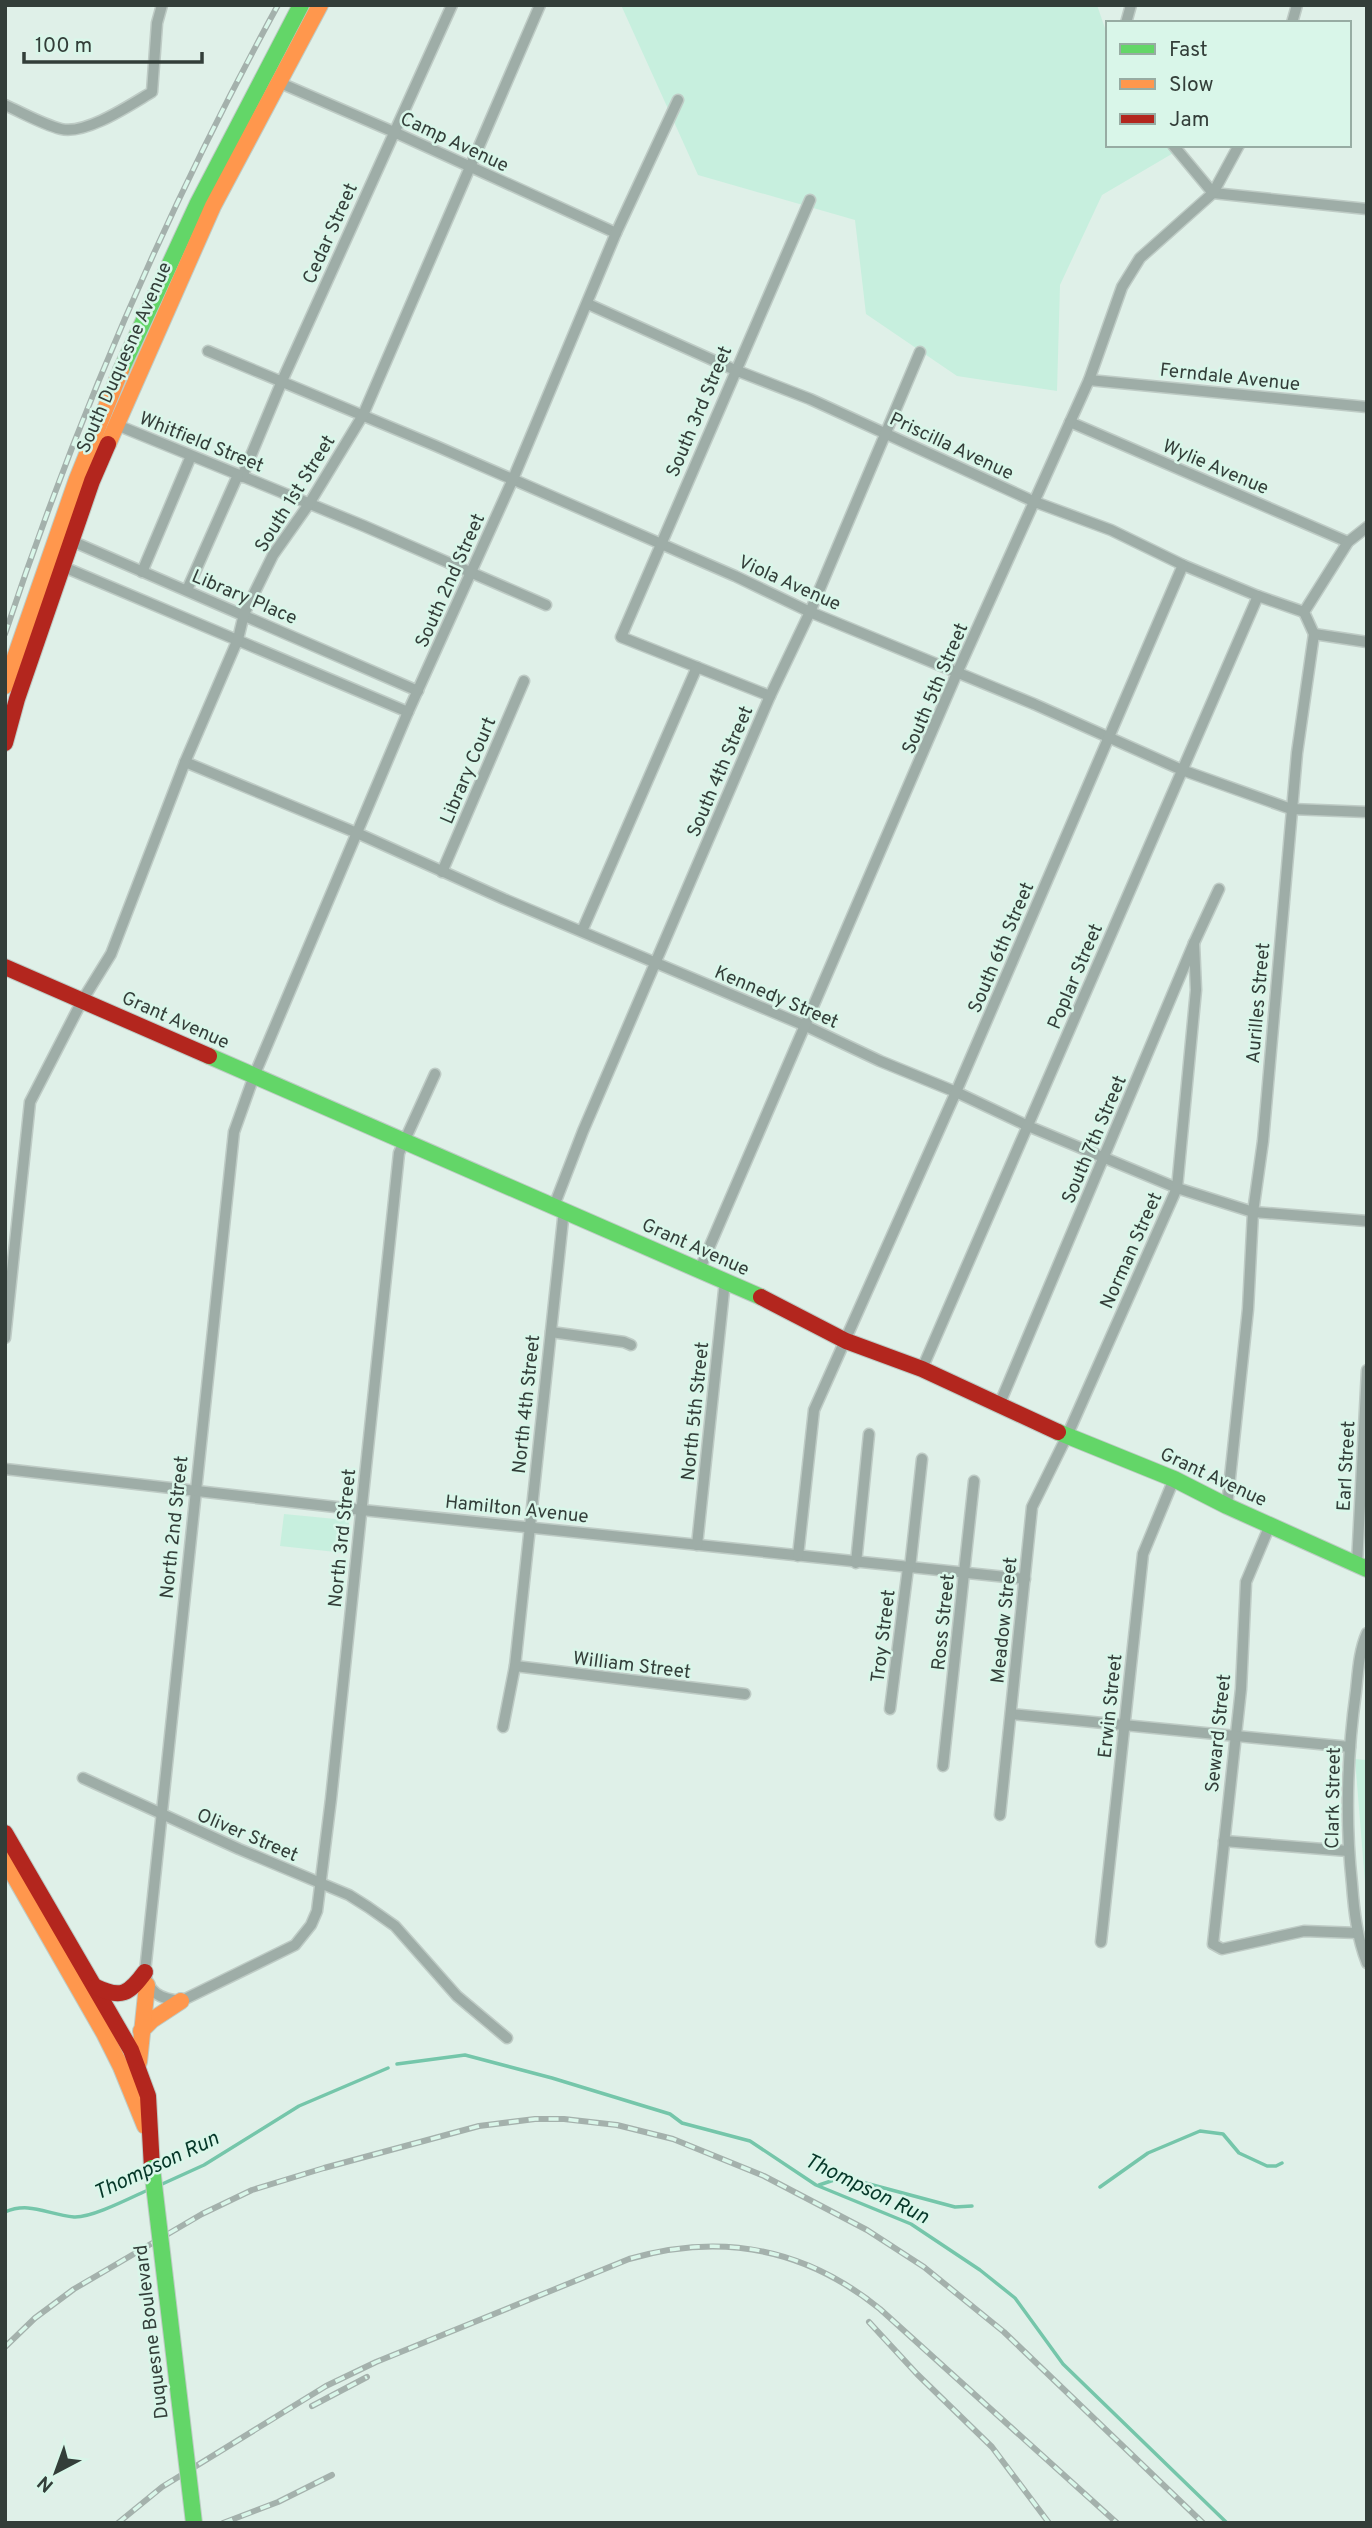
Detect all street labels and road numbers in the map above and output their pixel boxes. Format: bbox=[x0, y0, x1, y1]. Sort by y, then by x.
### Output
street label: Camp Avenue bbox=[396, 107, 512, 178]
street label: Cedar Street bbox=[298, 180, 364, 288]
street label: South Duquesne Avenue bbox=[72, 259, 178, 457]
street label: South 3rd Street bbox=[661, 343, 738, 481]
street label: Ferndale Avenue bbox=[1158, 359, 1301, 397]
street label: Whitfield Street bbox=[135, 407, 267, 479]
street label: Priscilla Avenue bbox=[885, 408, 1017, 486]
street label: South 1st Street bbox=[250, 431, 341, 557]
street label: Wylie Avenue bbox=[1158, 435, 1272, 501]
street label: South 2nd Street bbox=[411, 510, 491, 652]
street label: Viola Avenue bbox=[734, 550, 844, 617]
street label: Library Place bbox=[188, 565, 301, 631]
street label: South 5th Street bbox=[897, 619, 974, 758]
street label: South 4th Street bbox=[682, 702, 759, 841]
street label: Library Court bbox=[436, 714, 502, 828]
street label: South 6th Street bbox=[963, 879, 1040, 1017]
street label: Poplar Street bbox=[1043, 920, 1109, 1033]
street label: Aurilles Street bbox=[1242, 942, 1276, 1065]
street label: Kennedy Street bbox=[711, 961, 842, 1035]
street label: Grant Avenue bbox=[118, 986, 233, 1055]
street label: South 7th Street bbox=[1057, 1072, 1133, 1208]
street label: Norman Street bbox=[1095, 1189, 1168, 1313]
street label: Grant Avenue bbox=[638, 1213, 753, 1282]
street label: North 4th Street bbox=[508, 1333, 546, 1475]
street label: North 5th Street bbox=[677, 1340, 715, 1482]
street label: Earl Street bbox=[1333, 1420, 1361, 1512]
street label: Grant Avenue bbox=[1156, 1443, 1270, 1513]
street label: North 2nd Street bbox=[156, 1454, 194, 1600]
street label: North 3rd Street bbox=[324, 1468, 362, 1609]
street label: Hamilton Avenue bbox=[444, 1491, 590, 1529]
street label: Meadow Street bbox=[986, 1556, 1024, 1685]
street label: Ross Street bbox=[927, 1573, 961, 1672]
street label: Troy Street bbox=[866, 1588, 902, 1684]
street label: William Street bbox=[571, 1647, 692, 1685]
street label: Erwin Street bbox=[1094, 1653, 1128, 1759]
street label: Seward Street bbox=[1201, 1673, 1237, 1794]
street label: Clark Street bbox=[1321, 1747, 1347, 1849]
street label: Oliver Street bbox=[193, 1804, 302, 1868]
street label: Duquesne Boulevard bbox=[129, 2243, 175, 2420]

